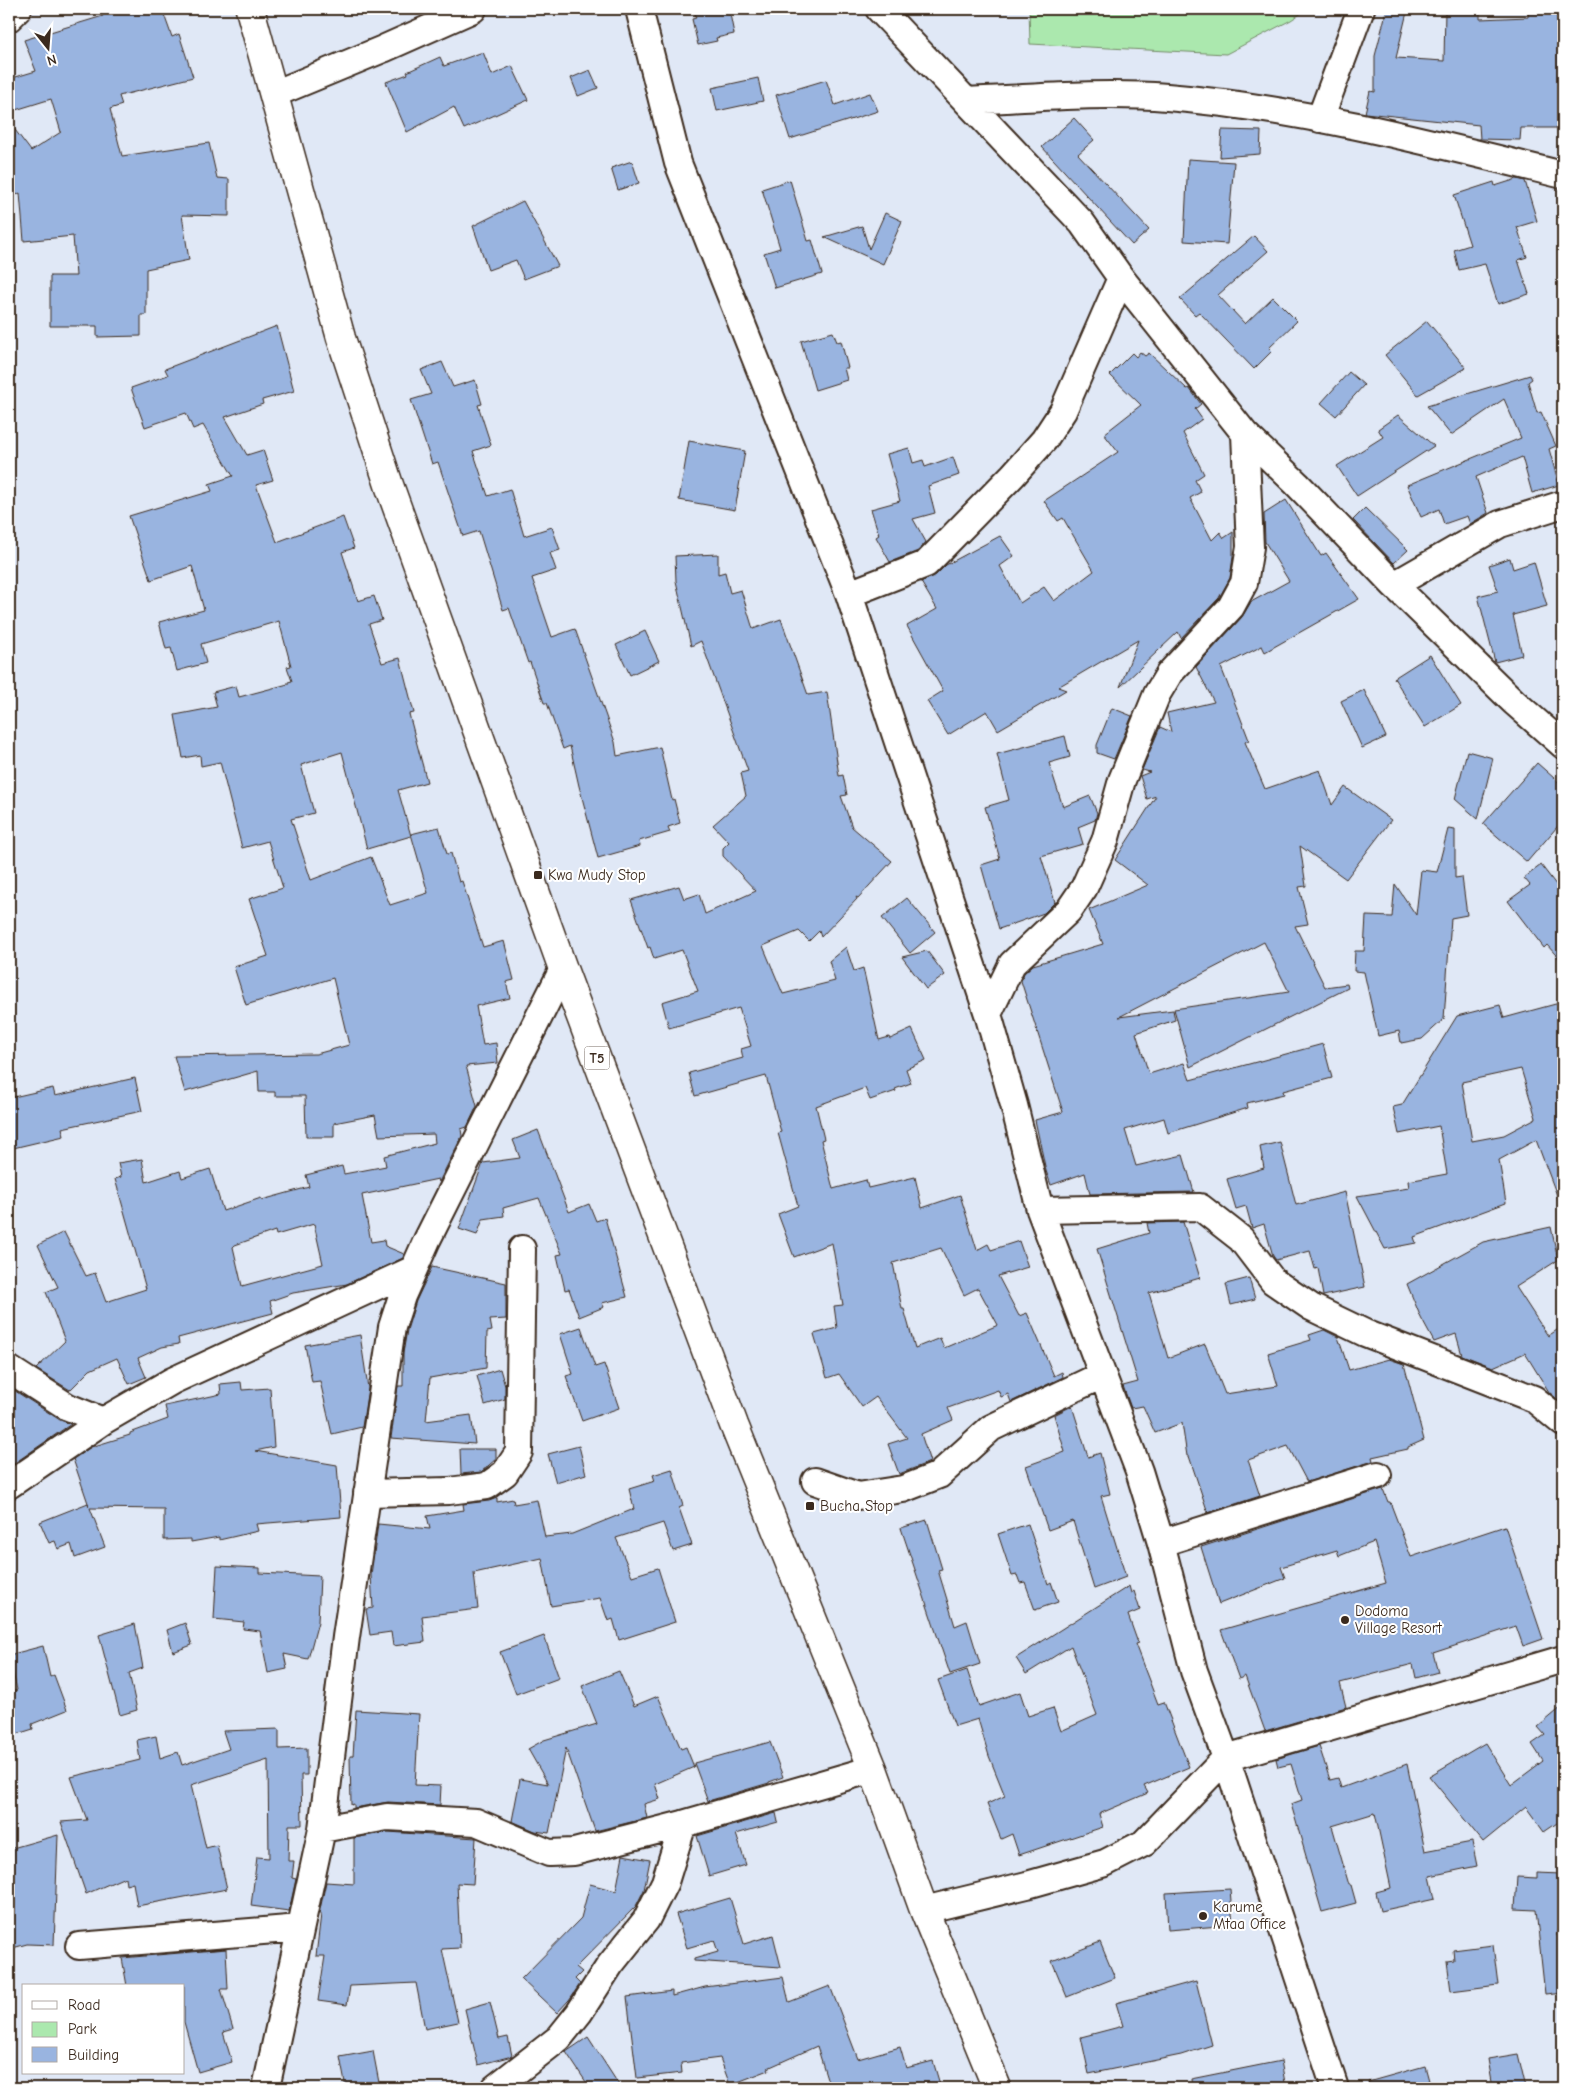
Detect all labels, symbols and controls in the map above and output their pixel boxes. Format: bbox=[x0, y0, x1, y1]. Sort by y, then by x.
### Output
north arrow bbox=[22, 22, 72, 72]
text: N bbox=[45, 50, 59, 69]
place label: Kwa Mudy Stop bbox=[548, 866, 646, 884]
marker: Kwa Mudy Stop bbox=[532, 869, 544, 881]
road number: T5 bbox=[584, 1046, 610, 1070]
place label: Bucha Stop bbox=[820, 1497, 893, 1515]
marker: Bucha Stop bbox=[804, 1500, 816, 1512]
place label: Dodoma Village Resort bbox=[1355, 1602, 1443, 1637]
marker: Dodoma Village Resort bbox=[1339, 1614, 1351, 1626]
place label: Karume Mtaa Office bbox=[1213, 1898, 1287, 1933]
marker: Karume Mtaa Office bbox=[1197, 1910, 1209, 1922]
legend bbox=[22, 1984, 185, 2074]
text: Road bbox=[68, 1996, 100, 2014]
text: Park bbox=[68, 2020, 97, 2038]
text: Building bbox=[68, 2046, 119, 2064]

